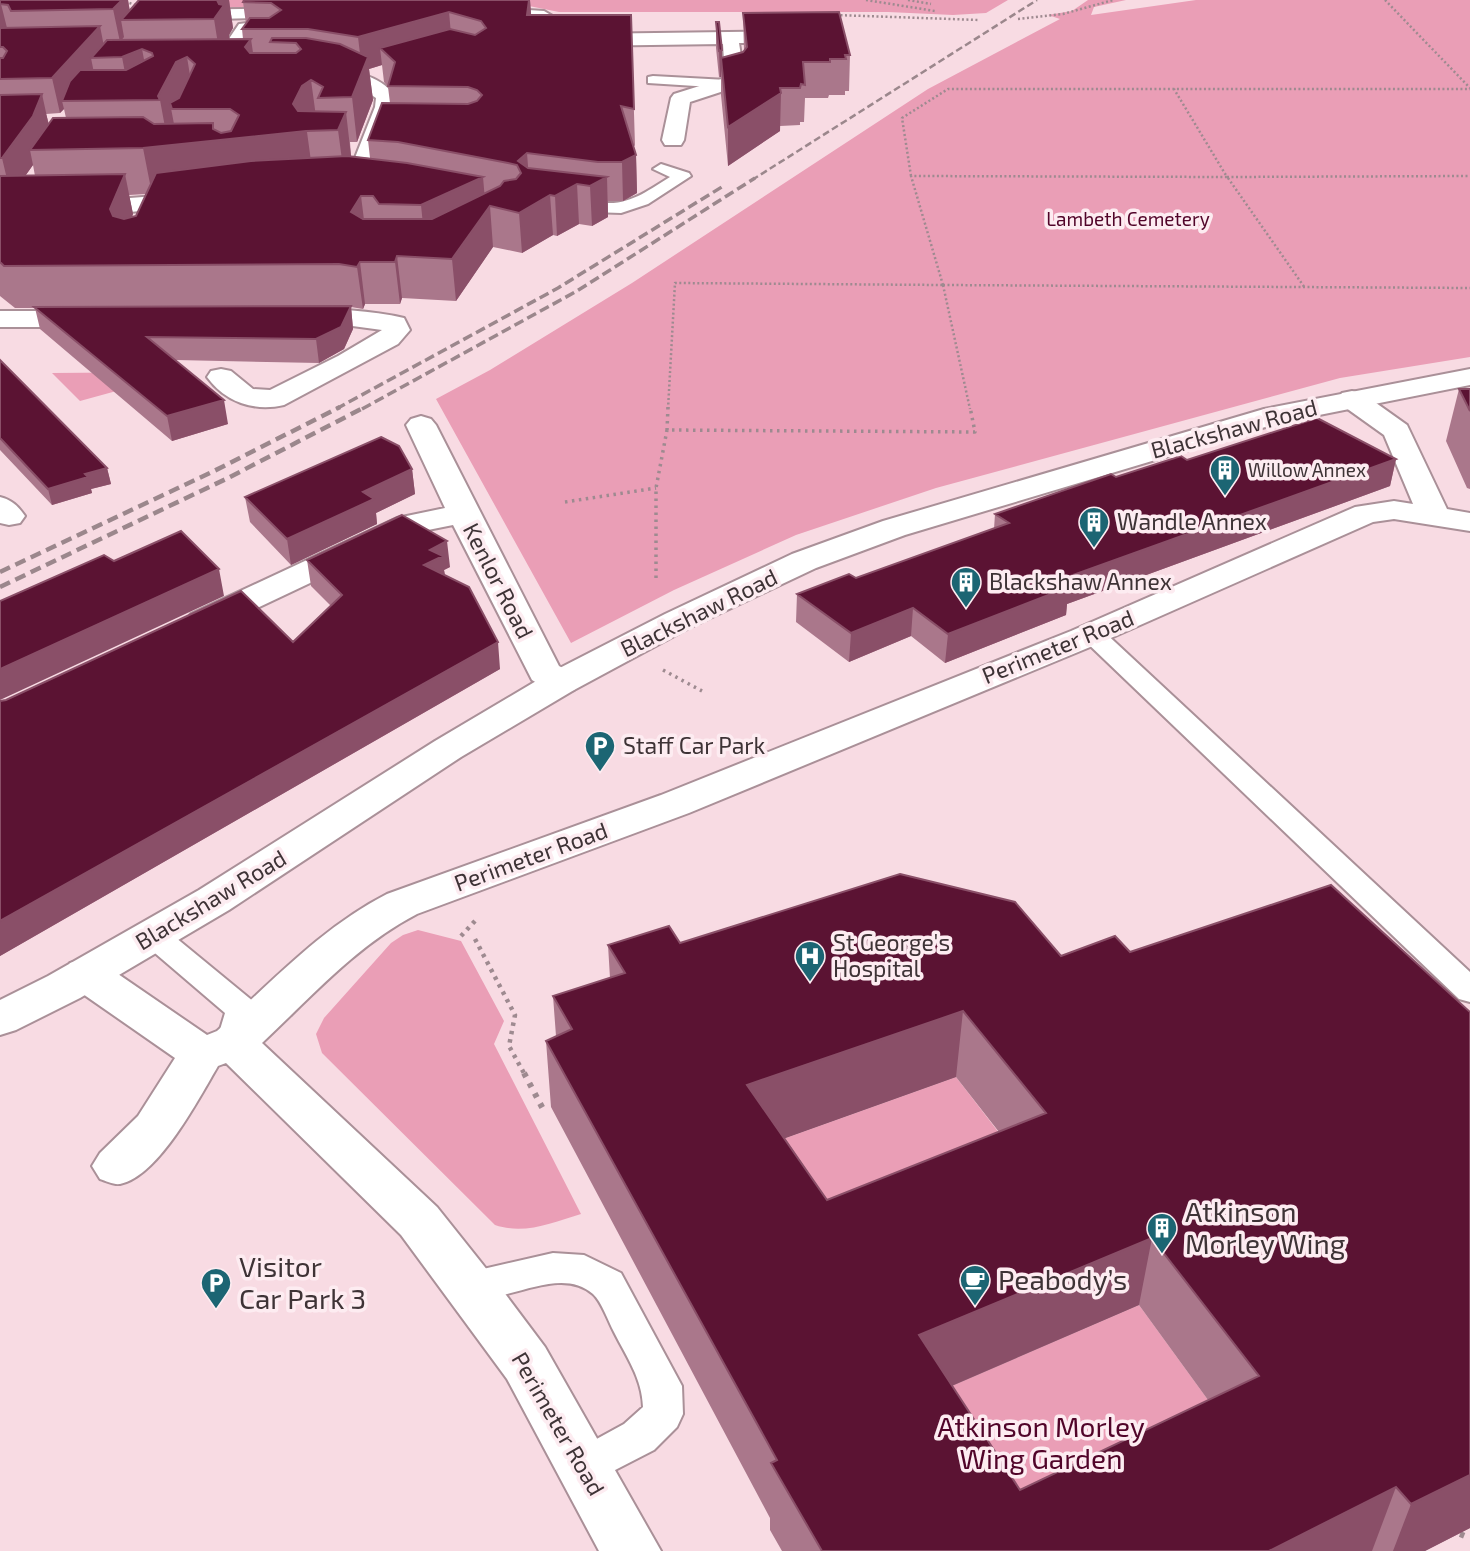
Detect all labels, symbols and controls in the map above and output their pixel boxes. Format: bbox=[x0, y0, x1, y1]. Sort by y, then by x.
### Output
park label: Lambeth Cemetery bbox=[1046, 207, 1210, 230]
street label: Blackshaw Road bbox=[1148, 392, 1320, 464]
building icon: Willow Annex bbox=[1208, 453, 1242, 497]
place label: Willow Annex bbox=[1248, 458, 1366, 481]
building icon: Wandle Annex bbox=[1077, 505, 1111, 549]
place label: Wandle Annex bbox=[1117, 507, 1267, 535]
street label: Kenlor Road bbox=[458, 518, 540, 643]
street label: Blackshaw Road bbox=[616, 562, 782, 662]
building icon: Blackshaw Annex bbox=[949, 565, 983, 609]
place label: Blackshaw Annex bbox=[989, 567, 1172, 595]
street label: Perimeter Road bbox=[978, 603, 1138, 689]
parking icon: Staff Car Park bbox=[583, 729, 617, 773]
place label: Staff Car Park bbox=[623, 731, 766, 759]
street label: Perimeter Road bbox=[450, 815, 611, 897]
street label: Blackshaw Road bbox=[130, 843, 291, 955]
place label: St George's Hospital bbox=[833, 928, 950, 982]
hospital icon: St George's Hospital bbox=[793, 939, 827, 983]
place label: Atkinson Morley Wing bbox=[1185, 1194, 1346, 1260]
building icon: Atkinson Morley Wing bbox=[1145, 1211, 1179, 1255]
place label: Visitor Car Park 3 bbox=[239, 1249, 366, 1315]
place label: Peabody’s bbox=[998, 1262, 1127, 1296]
cafe icon: Peabody’s bbox=[958, 1263, 992, 1307]
parking icon: Visitor Car Park 3 bbox=[199, 1266, 233, 1310]
street label: Perimeter Road bbox=[506, 1347, 611, 1500]
park label: Atkinson Morley Wing Garden bbox=[937, 1409, 1145, 1475]

